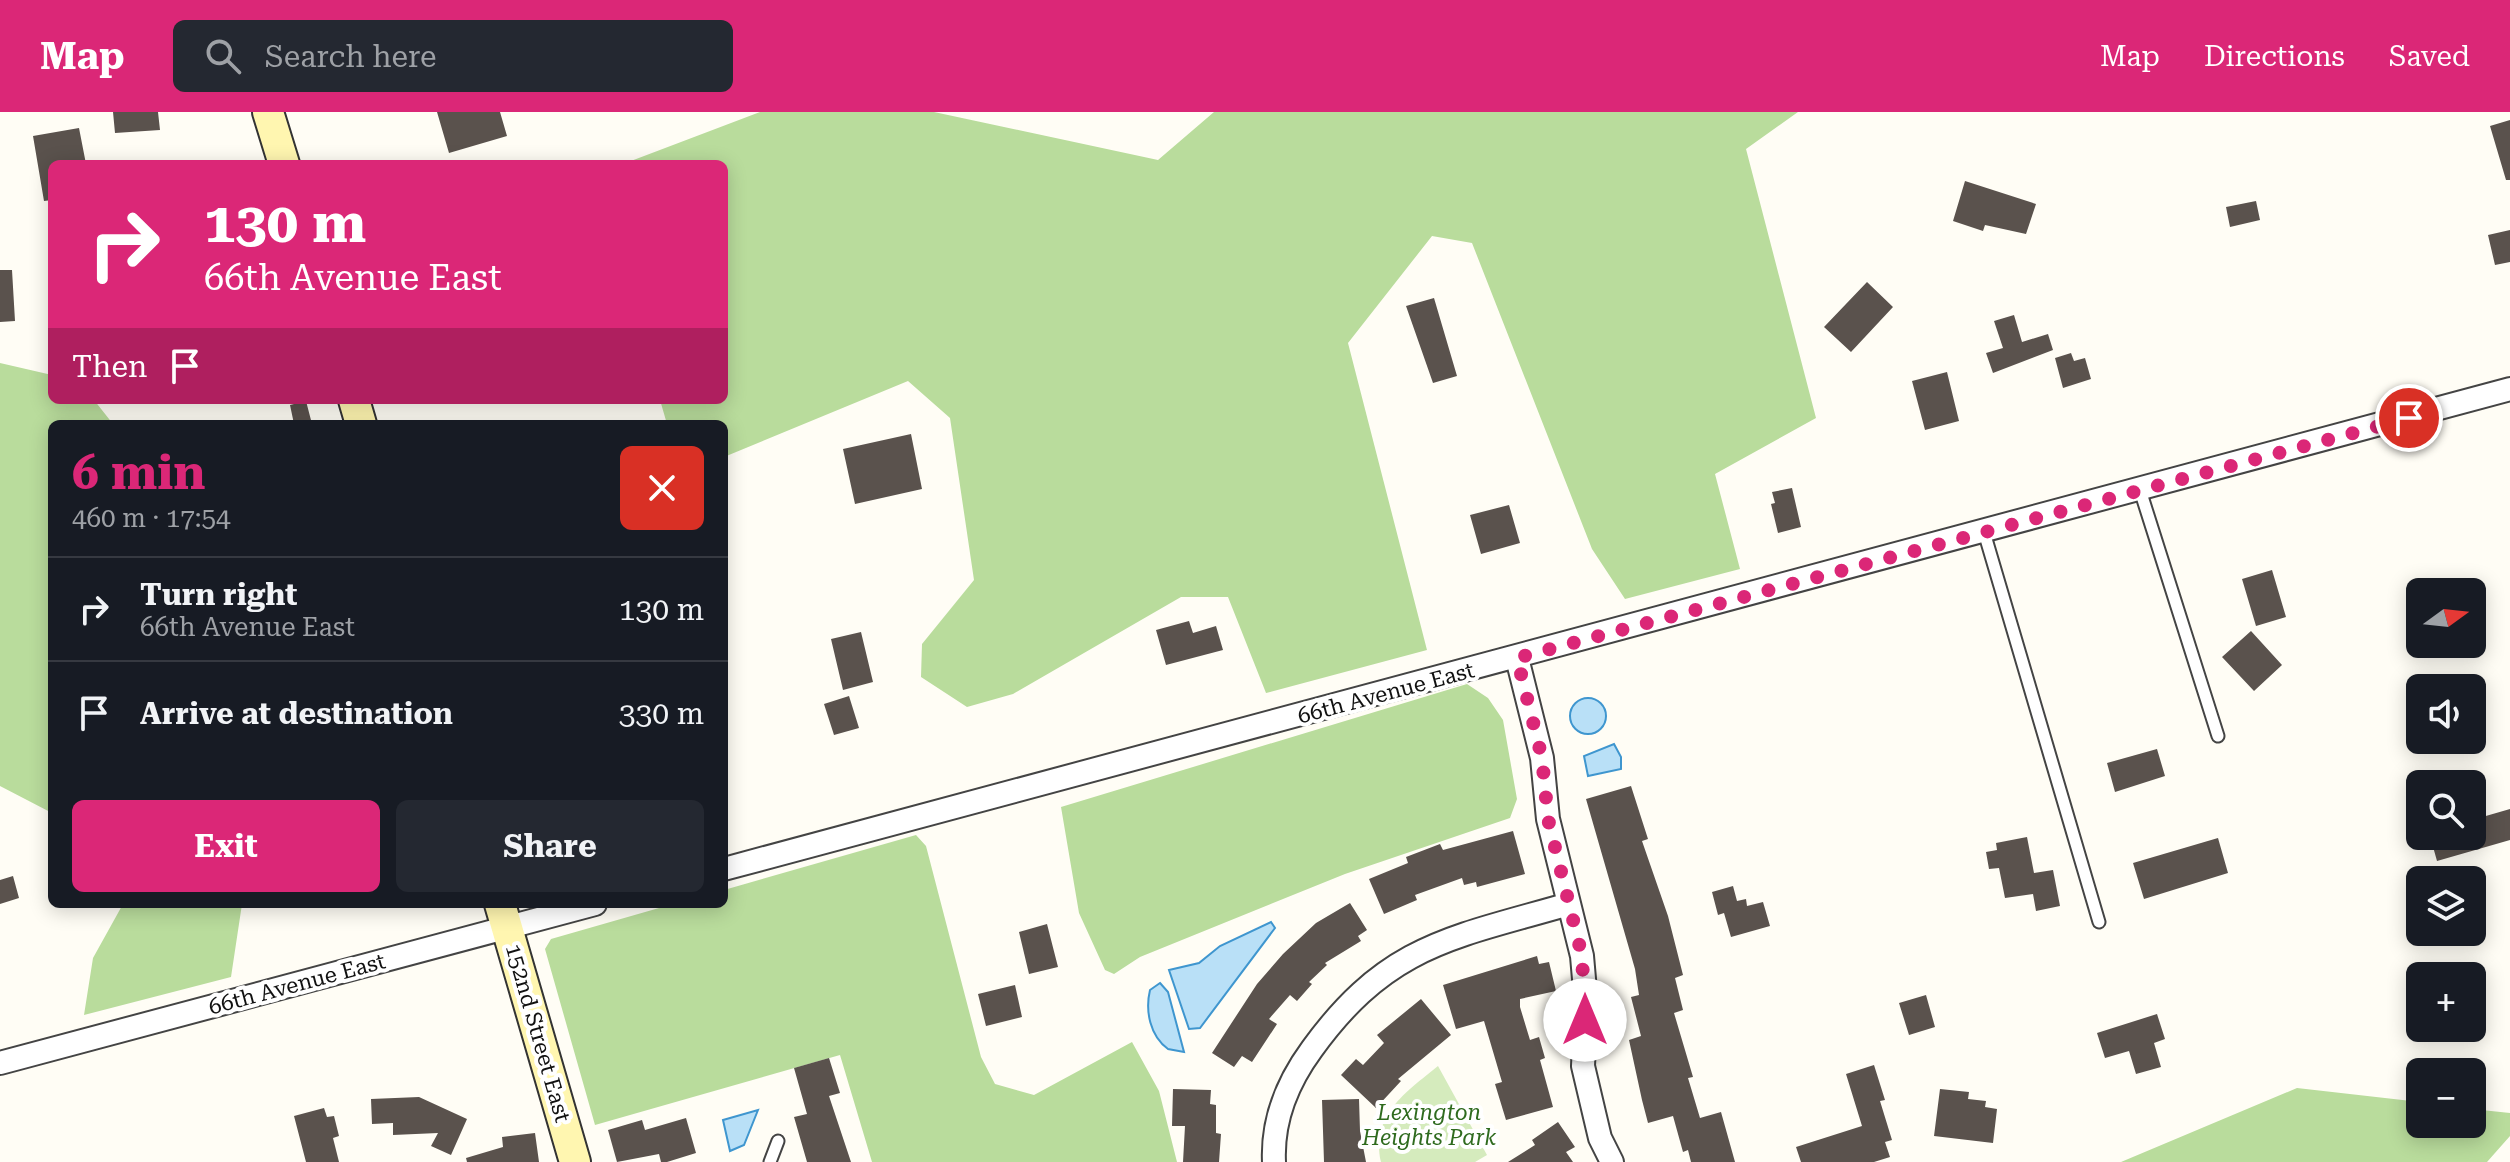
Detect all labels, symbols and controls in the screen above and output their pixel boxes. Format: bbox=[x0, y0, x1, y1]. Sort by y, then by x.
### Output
search box bbox=[173, 20, 733, 92]
text: Map bbox=[40, 34, 125, 78]
icon: search bbox=[201, 34, 245, 78]
text: Search here bbox=[265, 39, 437, 74]
text: Map bbox=[2100, 40, 2160, 73]
text: Directions bbox=[2204, 40, 2345, 73]
text: Saved bbox=[2389, 40, 2470, 73]
text: 130 m bbox=[204, 190, 366, 256]
icon: right bbox=[72, 192, 176, 296]
text: 66th Avenue East bbox=[204, 257, 502, 299]
icon: arrive bbox=[163, 344, 207, 388]
text: Then bbox=[72, 349, 147, 384]
pin bbox=[2375, 384, 2443, 452]
icon: arrive bbox=[2387, 396, 2431, 440]
text: 6 min bbox=[72, 445, 205, 501]
button: close bbox=[620, 446, 704, 530]
text: 460 m · 17:54 bbox=[72, 503, 231, 533]
text: Turn right bbox=[140, 577, 297, 612]
north arrow bbox=[2406, 578, 2486, 658]
map controls bbox=[2406, 578, 2486, 1138]
icon: right bbox=[72, 587, 116, 631]
text: 130 m bbox=[619, 592, 704, 627]
text: 66th Avenue East bbox=[140, 612, 355, 642]
street label: 66th Avenue East bbox=[1295, 657, 1477, 729]
button: sound bbox=[2406, 674, 2486, 754]
icon: arrive bbox=[72, 691, 116, 735]
text: Arrive at destination bbox=[140, 696, 453, 731]
text: 330 m bbox=[619, 696, 704, 731]
button: search bbox=[2406, 770, 2486, 850]
button: Exit bbox=[72, 800, 380, 892]
button: Share bbox=[396, 800, 704, 892]
button: layers bbox=[2406, 866, 2486, 946]
street label: 152nd Street East bbox=[501, 941, 575, 1125]
street label: 66th Avenue East bbox=[206, 948, 388, 1020]
button: + bbox=[2406, 962, 2486, 1042]
position arrow bbox=[1543, 978, 1627, 1062]
button: − bbox=[2406, 1058, 2486, 1138]
park label: Lexington Heights Park bbox=[1361, 1100, 1496, 1150]

